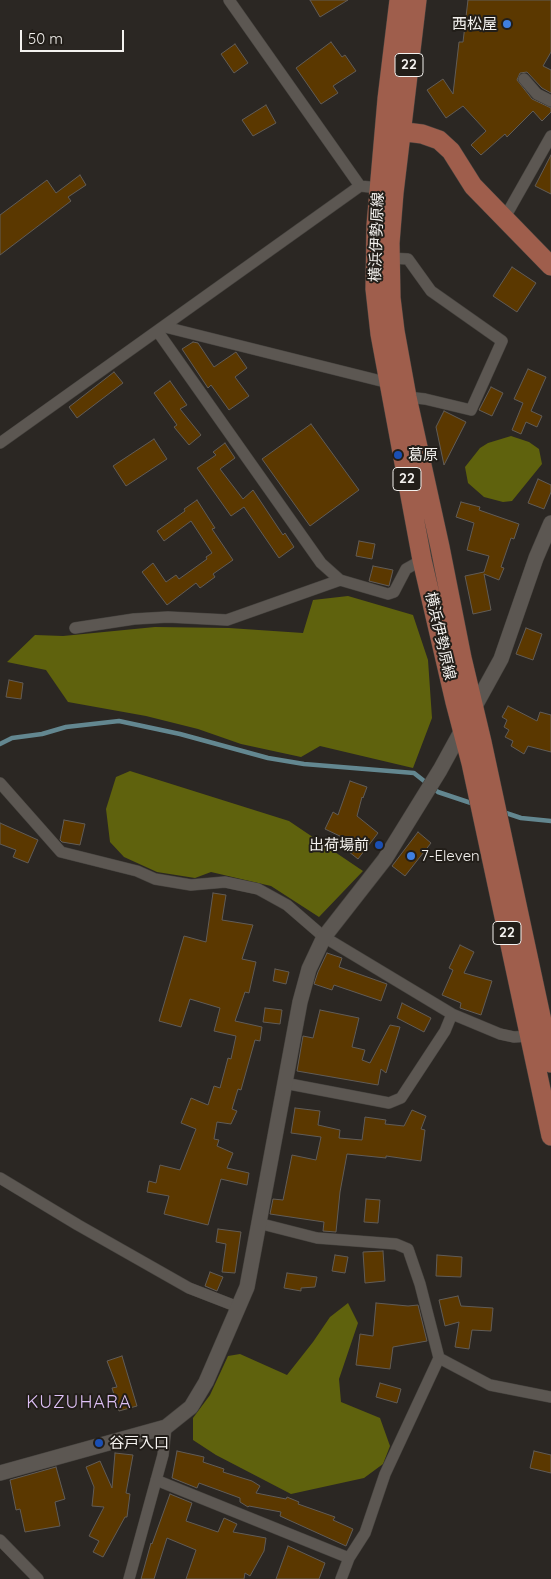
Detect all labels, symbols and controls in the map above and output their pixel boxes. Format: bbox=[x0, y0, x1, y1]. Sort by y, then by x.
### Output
place label: 西松屋 bbox=[452, 15, 497, 33]
marker: 西松屋 bbox=[501, 18, 513, 30]
scale bar bbox=[22, 20, 126, 52]
text: 50 m bbox=[28, 29, 63, 48]
road number: 22 bbox=[395, 54, 423, 76]
street label: 横浜伊勢原線 bbox=[366, 192, 388, 282]
place label: 葛原 bbox=[408, 446, 438, 464]
marker: 葛原 bbox=[392, 449, 404, 461]
road number: 22 bbox=[393, 468, 421, 490]
street label: 横浜伊勢原線 bbox=[421, 590, 459, 682]
place label: 出荷場前 bbox=[309, 836, 369, 854]
marker: 出荷場前 bbox=[373, 839, 385, 851]
place label: 7-Eleven bbox=[421, 847, 480, 865]
marker: 7-Eleven bbox=[405, 850, 417, 862]
road number: 22 bbox=[493, 921, 521, 944]
district label: KUZUHARA bbox=[25, 1392, 133, 1414]
place label: 谷戸入口 bbox=[109, 1434, 169, 1452]
marker: 谷戸入口 bbox=[93, 1437, 105, 1449]

